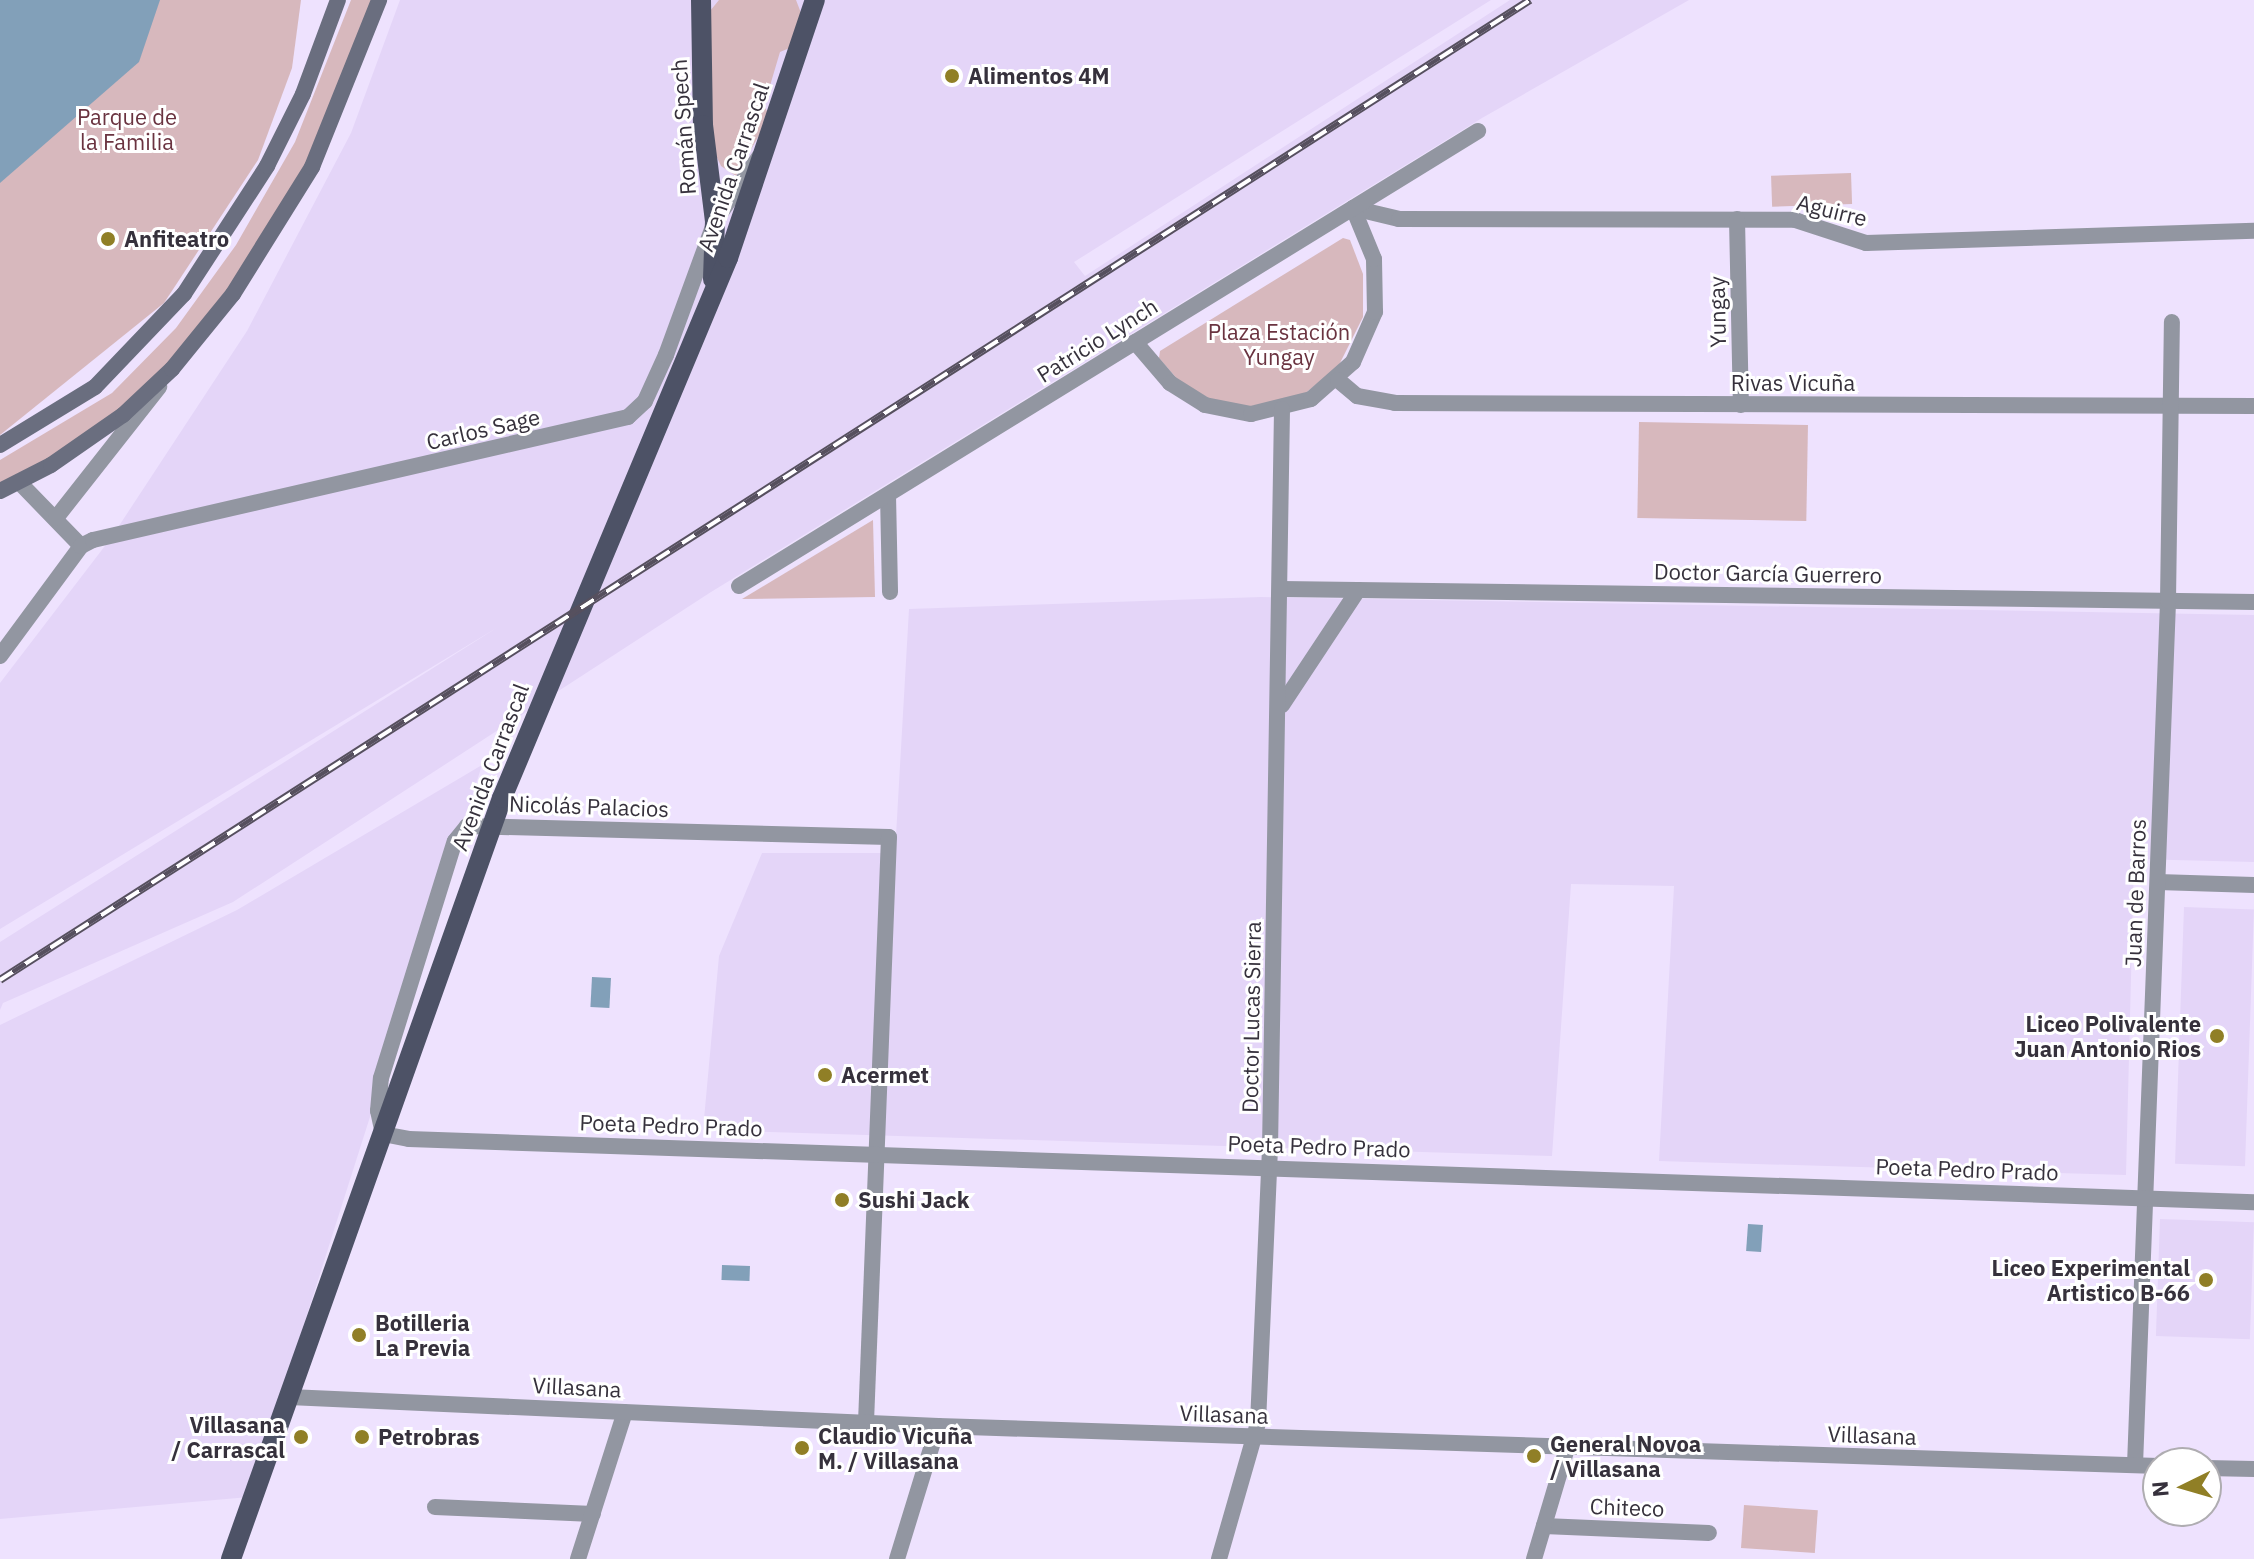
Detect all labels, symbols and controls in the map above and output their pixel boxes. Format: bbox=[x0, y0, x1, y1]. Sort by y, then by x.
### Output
street label: Román Spech bbox=[665, 58, 701, 196]
place label: Alimentos 4M bbox=[968, 63, 1109, 89]
marker: Alimentos 4M bbox=[943, 67, 961, 85]
street label: Avenida Carrascal bbox=[692, 79, 774, 255]
park label: Parque de la Familia bbox=[77, 103, 177, 154]
street label: Aguirre bbox=[1794, 189, 1870, 231]
place label: Anfiteatro bbox=[124, 226, 229, 252]
marker: Anfiteatro bbox=[99, 230, 117, 248]
street label: Yungay bbox=[1703, 276, 1731, 348]
street label: Patricio Lynch bbox=[1032, 292, 1162, 388]
park label: Plaza Estación Yungay bbox=[1208, 318, 1350, 370]
street label: Rivas Vicuña bbox=[1731, 370, 1855, 396]
street label: Carlos Sage bbox=[424, 403, 542, 455]
street label: Doctor García Guerrero bbox=[1654, 558, 1882, 588]
street label: Avenida Carrascal bbox=[446, 680, 534, 854]
street label: Nicolás Palacios bbox=[509, 790, 669, 822]
street label: Juan de Barros bbox=[2119, 818, 2151, 968]
street label: Doctor Lucas Sierra bbox=[1236, 921, 1266, 1113]
place label: Liceo Polivalente Juan Antonio Rios bbox=[2014, 1010, 2201, 1062]
marker: Liceo Polivalente Juan Antonio Rios bbox=[2208, 1027, 2226, 1045]
place label: Acermet bbox=[841, 1062, 929, 1088]
marker: Acermet bbox=[816, 1066, 834, 1084]
street label: Poeta Pedro Prado bbox=[579, 1109, 763, 1141]
street label: Poeta Pedro Prado bbox=[1227, 1130, 1411, 1162]
street label: Poeta Pedro Prado bbox=[1875, 1153, 2059, 1185]
place label: Sushi Jack bbox=[858, 1187, 969, 1213]
marker: Sushi Jack bbox=[833, 1191, 851, 1209]
place label: Liceo Experimental Artistico B-66 bbox=[1991, 1254, 2190, 1306]
marker: Liceo Experimental Artistico B-66 bbox=[2197, 1271, 2215, 1289]
place label: Botilleria La Previa bbox=[375, 1309, 470, 1360]
marker: Botilleria La Previa bbox=[350, 1326, 368, 1344]
street label: Villasana bbox=[532, 1371, 622, 1403]
street label: Villasana bbox=[1179, 1399, 1269, 1429]
place label: Villasana / Carrascal bbox=[171, 1411, 285, 1462]
street label: Villasana bbox=[1827, 1420, 1917, 1450]
place label: Claudio Vicuña M. / Villasana bbox=[818, 1422, 973, 1474]
place label: Petrobras bbox=[378, 1424, 480, 1450]
marker: Villasana / Carrascal bbox=[292, 1428, 310, 1446]
marker: Petrobras bbox=[353, 1428, 371, 1446]
place label: General Novoa / Villasana bbox=[1550, 1430, 1701, 1482]
marker: Claudio Vicuña M. / Villasana bbox=[793, 1439, 811, 1457]
marker: General Novoa / Villasana bbox=[1525, 1447, 1543, 1465]
north arrow bbox=[2142, 1447, 2222, 1527]
text: N bbox=[2144, 1480, 2175, 1498]
street label: Chiteco bbox=[1589, 1493, 1665, 1521]

